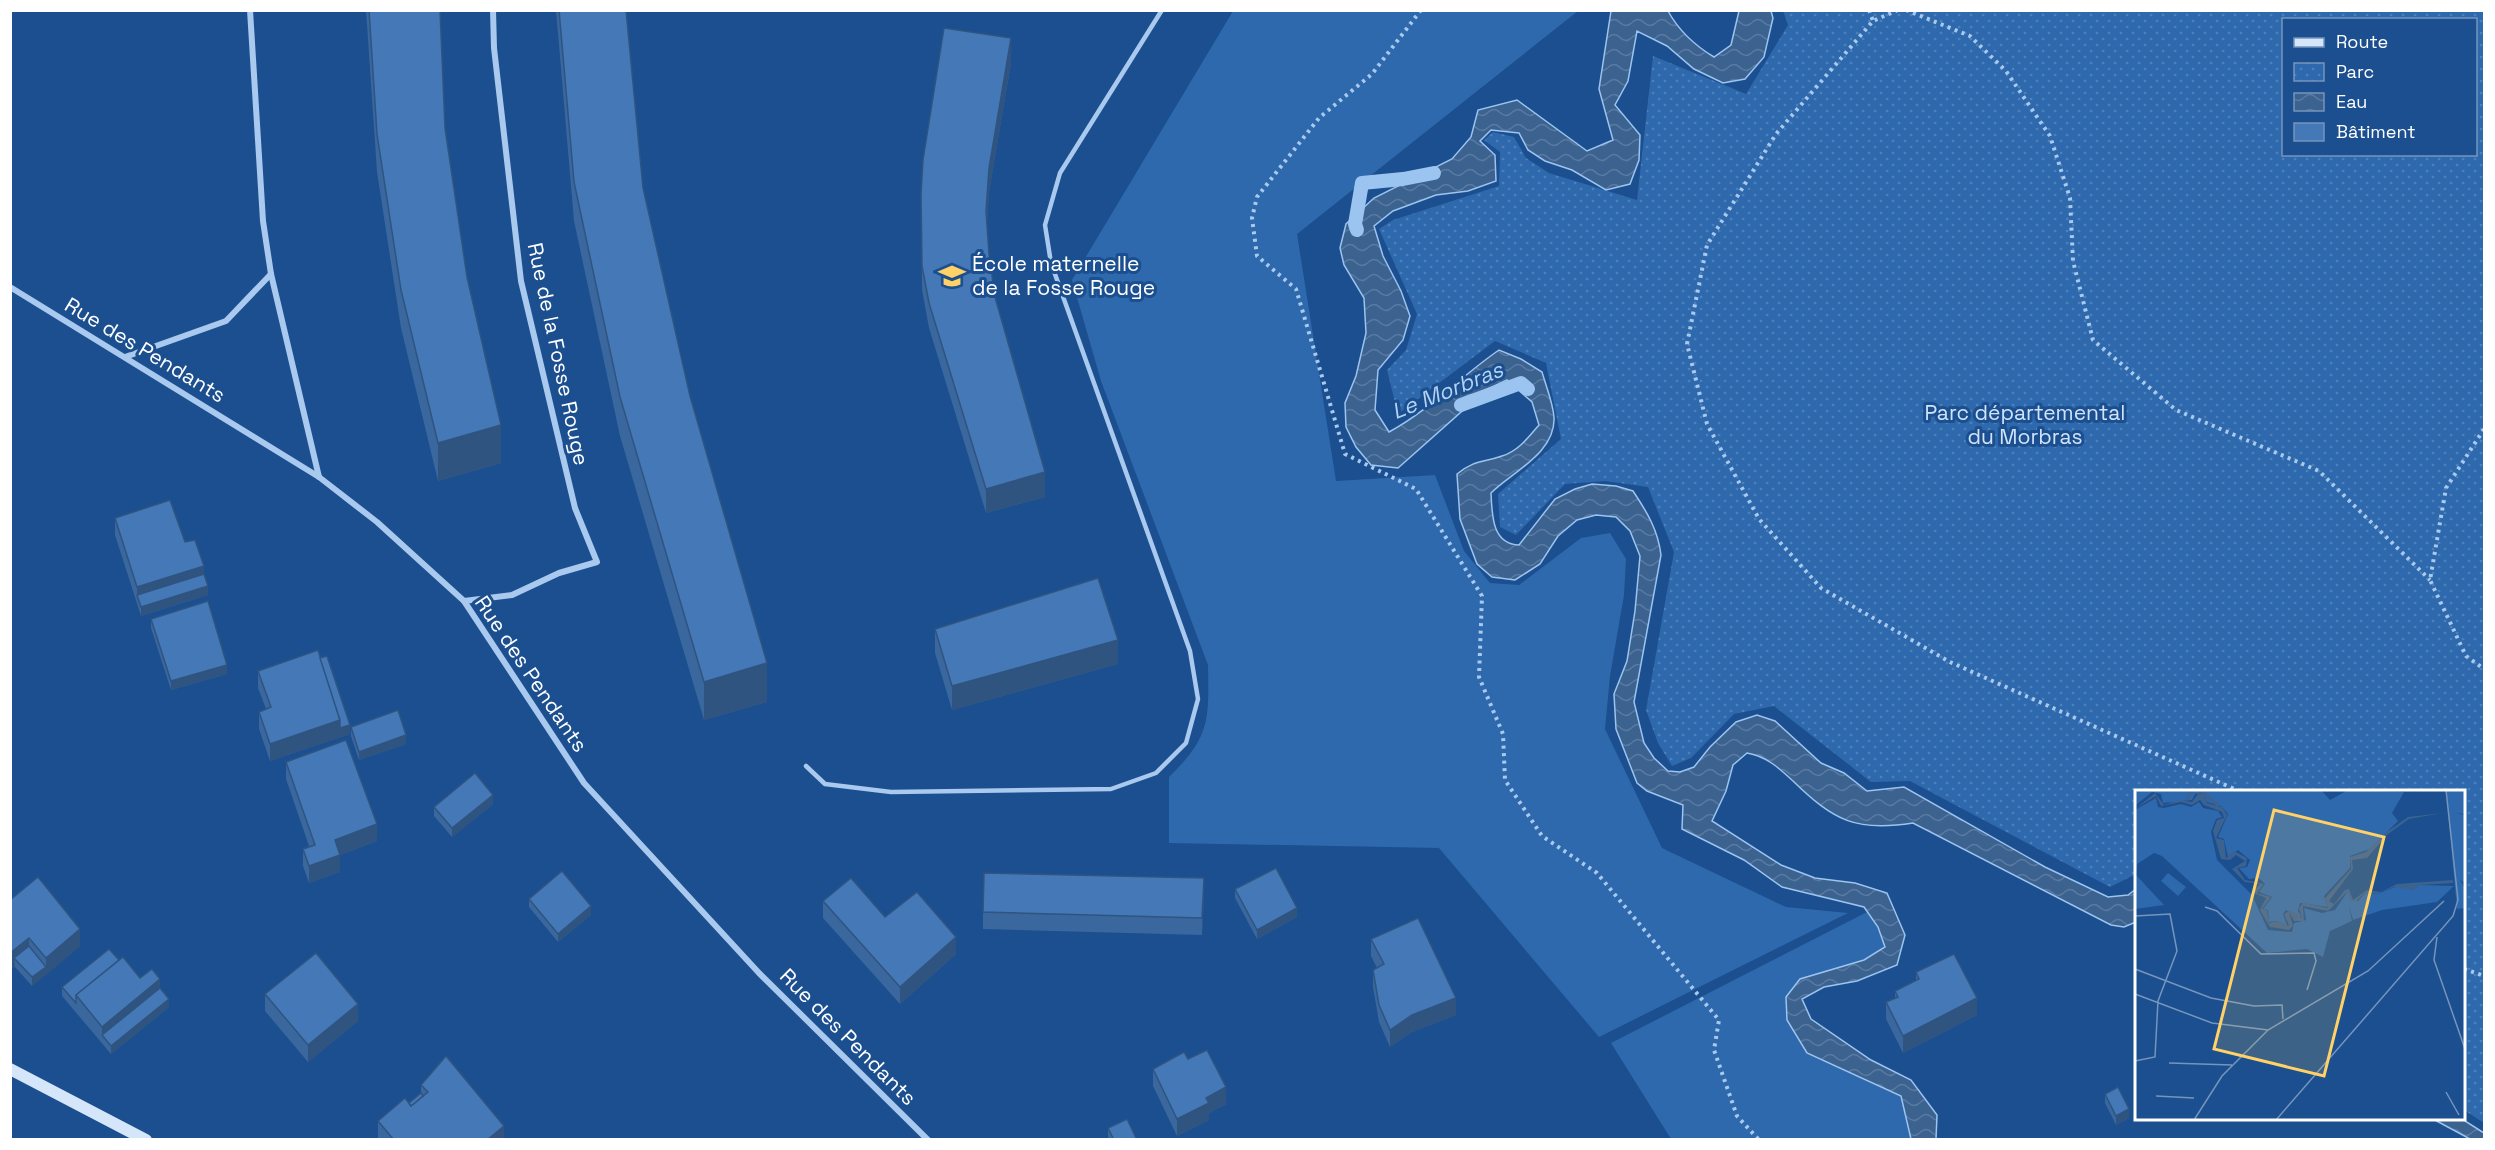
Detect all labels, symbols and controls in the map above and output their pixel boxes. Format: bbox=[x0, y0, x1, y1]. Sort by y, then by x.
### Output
legend bbox=[2282, 18, 2477, 156]
text: Route bbox=[2336, 30, 2388, 53]
text: Parc bbox=[2336, 60, 2374, 83]
text: Eau bbox=[2336, 90, 2367, 113]
text: Bâtiment bbox=[2336, 120, 2416, 143]
street label: Rue de la Fosse Rouge bbox=[522, 240, 595, 468]
place label: École maternelle de la Fosse Rouge bbox=[972, 250, 1155, 301]
school or university icon: École maternelle de la Fosse Rouge bbox=[937, 261, 967, 291]
street label: Rue des Pendants bbox=[60, 291, 231, 408]
water label: Le Morbras bbox=[1387, 354, 1508, 425]
park label: Parc départemental du Morbras bbox=[1924, 399, 2126, 450]
street label: Rue des Pendants bbox=[469, 590, 594, 757]
inset map bbox=[2135, 790, 2465, 1120]
street label: Rue des Pendants bbox=[774, 962, 923, 1111]

